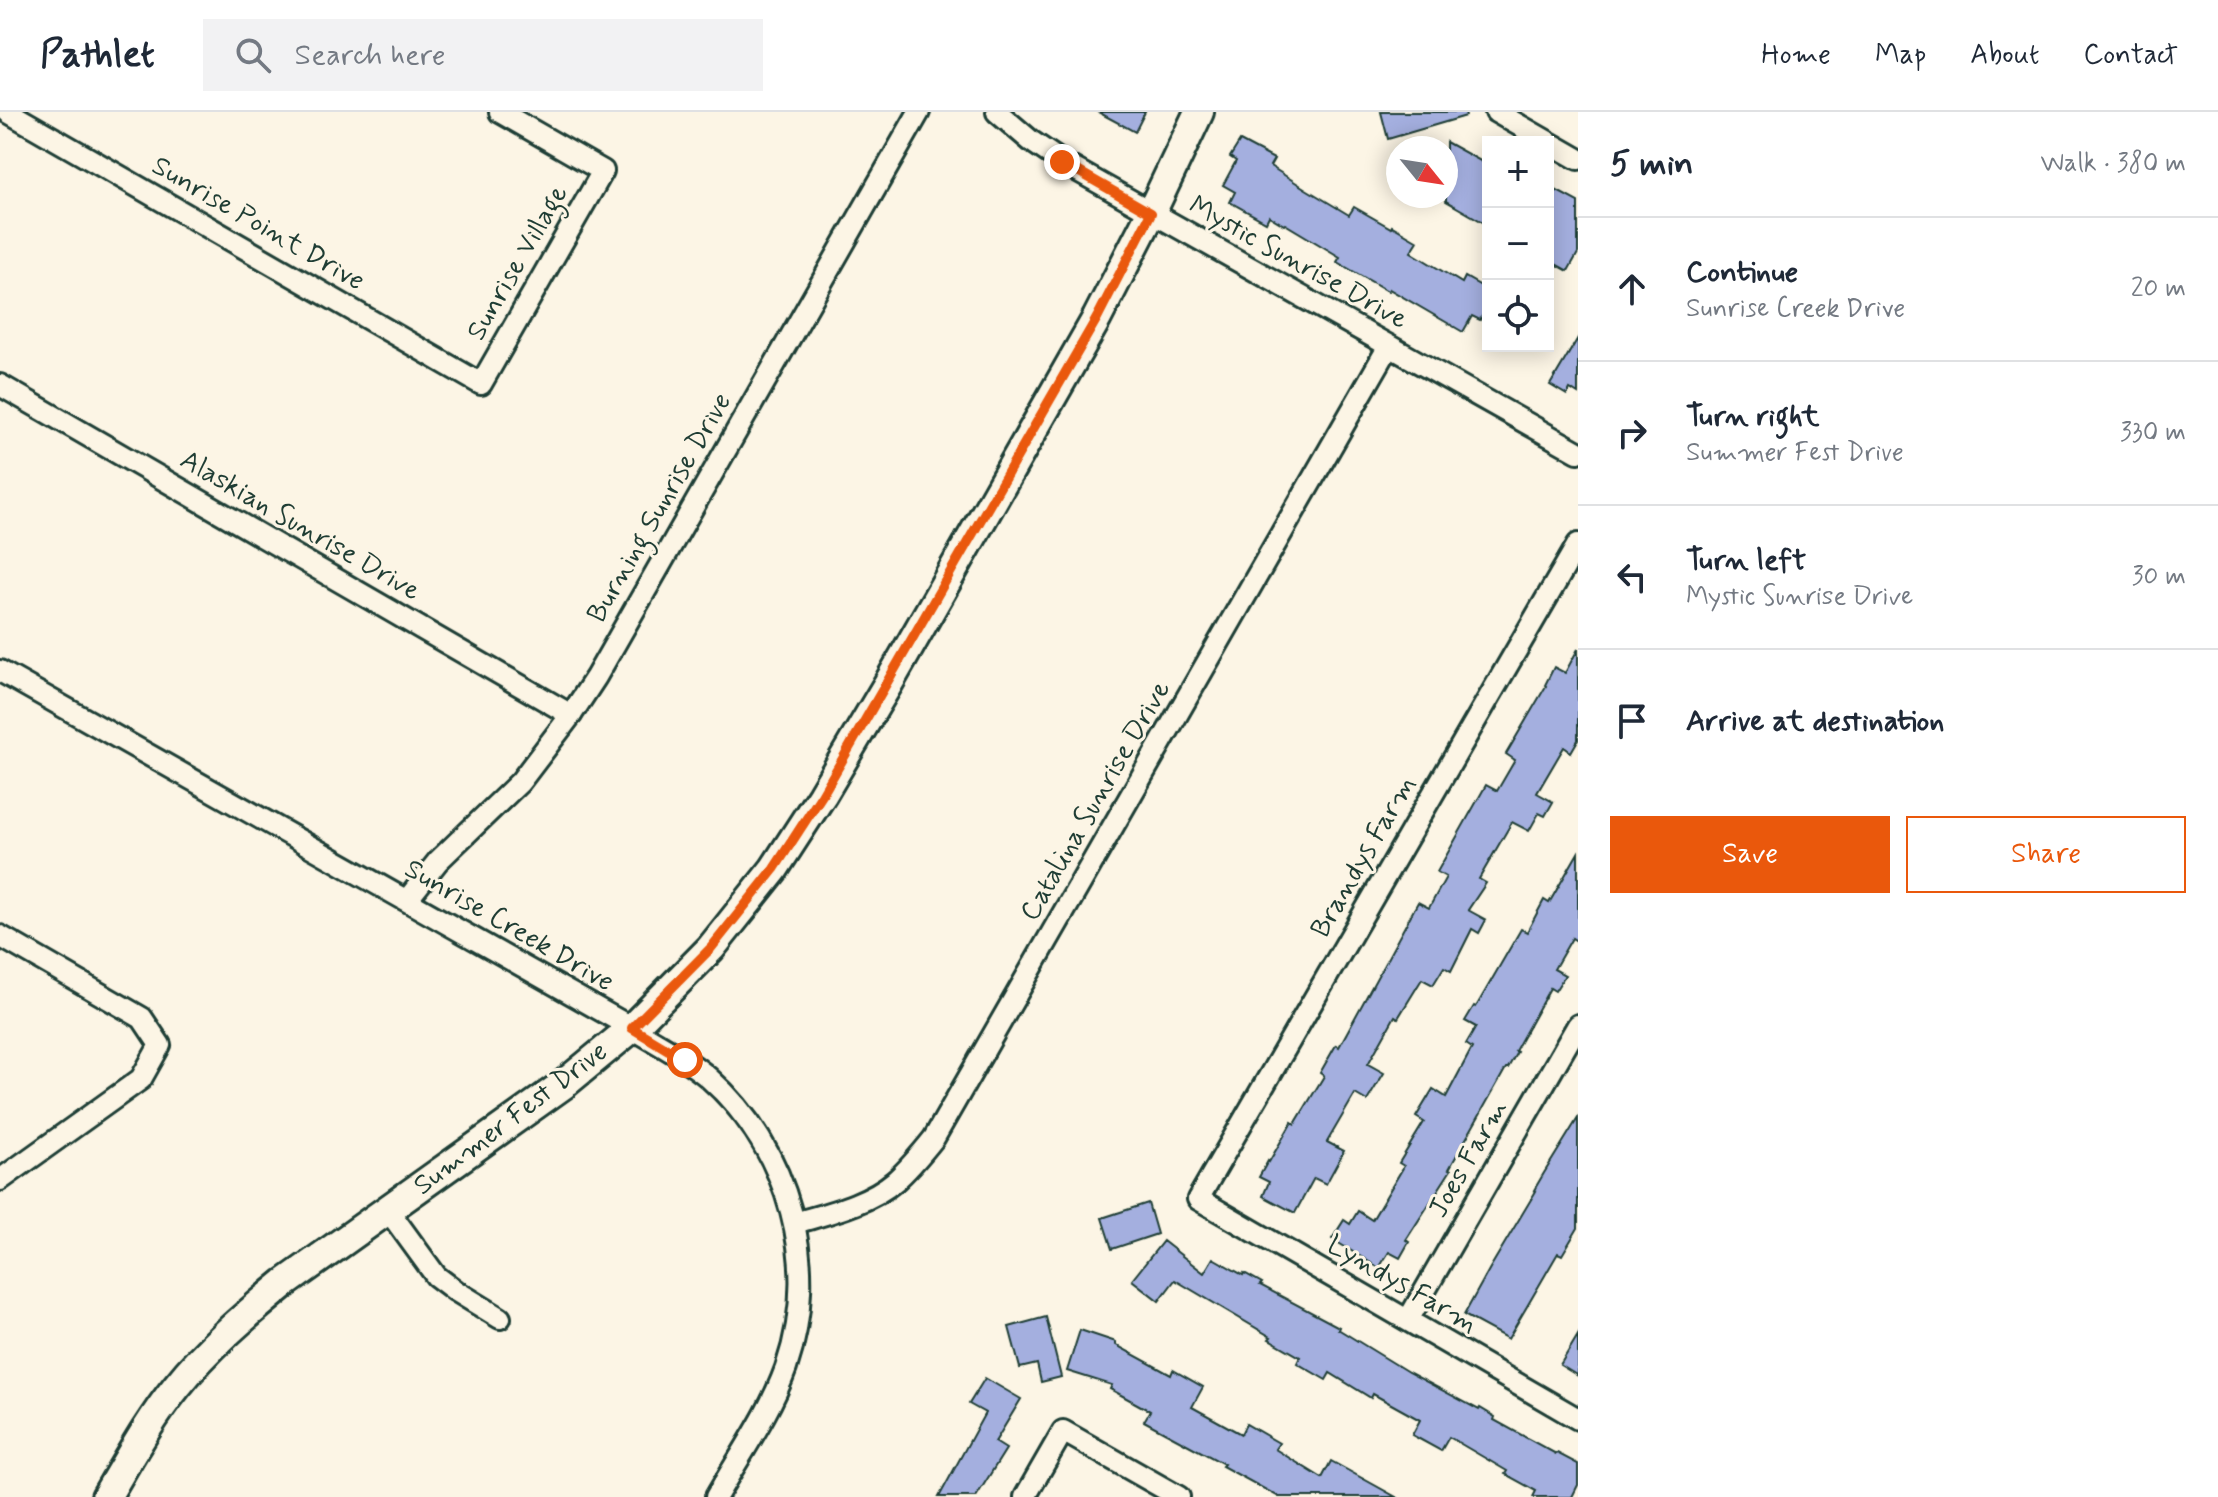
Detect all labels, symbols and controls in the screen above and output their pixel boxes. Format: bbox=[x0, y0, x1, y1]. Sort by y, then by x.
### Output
search box bbox=[203, 19, 763, 91]
text: Pathlet bbox=[40, 31, 155, 80]
icon: search bbox=[231, 33, 275, 77]
text: Search here bbox=[295, 36, 446, 75]
text: Home bbox=[1761, 37, 1831, 74]
text: Map bbox=[1875, 37, 1926, 74]
text: About bbox=[1970, 37, 2039, 74]
text: Contact bbox=[2083, 37, 2178, 74]
north arrow bbox=[1386, 136, 1458, 208]
map controls bbox=[1482, 136, 1554, 352]
button: + bbox=[1482, 136, 1554, 208]
text: 5 min bbox=[1610, 142, 1693, 187]
route end bbox=[1044, 144, 1080, 180]
text: Walk · 380 m bbox=[2040, 147, 2186, 181]
street label: Sunrise Point Drive bbox=[145, 148, 371, 300]
street label: Sunrise Village bbox=[459, 178, 580, 349]
street label: Mystic Sunrise Drive bbox=[1182, 187, 1414, 339]
button: − bbox=[1482, 208, 1554, 280]
text: Continue bbox=[1686, 253, 1798, 292]
icon: ahead bbox=[1610, 267, 1654, 311]
text: 20 m bbox=[2131, 272, 2186, 306]
button: locate bbox=[1482, 280, 1554, 352]
text: Sunrise Creek Drive bbox=[1686, 292, 1905, 326]
street label: Burning Sunrise Drive bbox=[579, 386, 744, 631]
text: Turn right bbox=[1686, 397, 1819, 436]
icon: right bbox=[1610, 411, 1654, 455]
text: 330 m bbox=[2120, 416, 2186, 450]
text: Summer Fest Drive bbox=[1686, 436, 1904, 470]
street label: Alaskian Sunrise Drive bbox=[173, 442, 427, 610]
text: Turn left bbox=[1686, 541, 1806, 580]
icon: left bbox=[1610, 555, 1654, 599]
text: 30 m bbox=[2132, 560, 2186, 594]
text: Mystic Sunrise Drive bbox=[1686, 580, 1913, 614]
street label: Catalina Sunrise Drive bbox=[1012, 674, 1180, 928]
icon: arrive bbox=[1610, 699, 1654, 743]
text: Arrive at destination bbox=[1686, 702, 1944, 741]
street label: Brandys Farm bbox=[1303, 769, 1425, 945]
button: Save bbox=[1610, 816, 1890, 893]
button: Share bbox=[1906, 816, 2186, 893]
street label: Sunrise Creek Drive bbox=[398, 851, 620, 1001]
street label: Summer Fest Drive bbox=[406, 1034, 616, 1204]
route start bbox=[667, 1042, 703, 1078]
street label: Joes Farm bbox=[1420, 1093, 1518, 1225]
street label: Lyndys Farm bbox=[1320, 1227, 1484, 1343]

